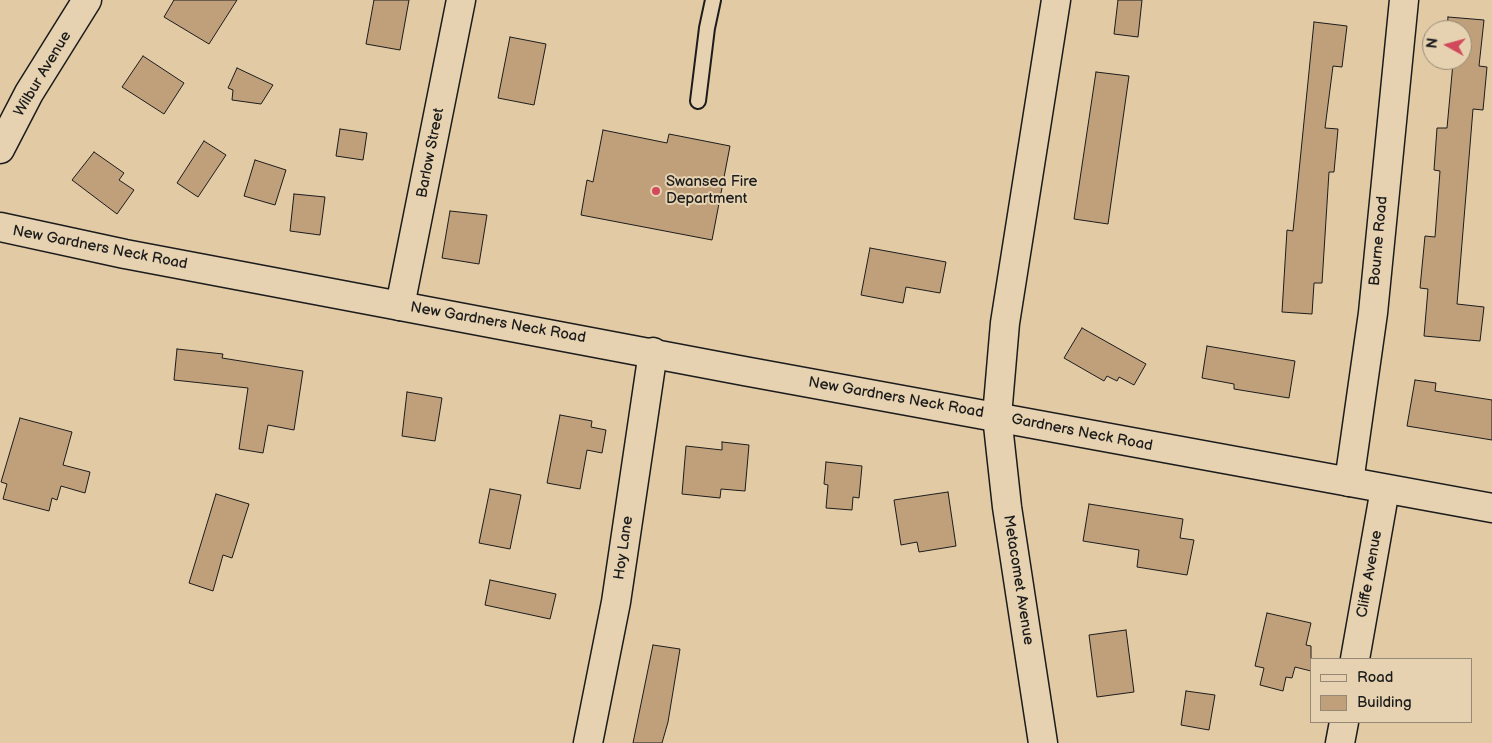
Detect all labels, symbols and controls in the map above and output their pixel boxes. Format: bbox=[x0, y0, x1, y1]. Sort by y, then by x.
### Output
north arrow bbox=[1422, 20, 1472, 70]
street label: Wilbur Avenue bbox=[10, 28, 76, 120]
text: N bbox=[1424, 37, 1442, 49]
street label: Barlow Street bbox=[413, 107, 449, 199]
place label: Swansea Fire Department bbox=[666, 173, 757, 208]
marker: Swansea Fire Department bbox=[650, 185, 662, 197]
street label: Bourne Road bbox=[1366, 195, 1392, 287]
street label: New Gardners Neck Road bbox=[11, 222, 189, 274]
street label: New Gardners Neck Road bbox=[409, 299, 587, 347]
street label: New Gardners Neck Road bbox=[807, 374, 985, 422]
street label: Gardners Neck Road bbox=[1010, 410, 1154, 456]
street label: Metacomet Avenue bbox=[999, 514, 1037, 646]
street label: Hoy Lane bbox=[611, 515, 637, 581]
street label: Cliffe Avenue bbox=[1353, 529, 1387, 619]
legend bbox=[1310, 658, 1472, 723]
text: Road bbox=[1357, 668, 1393, 687]
text: Building bbox=[1357, 693, 1412, 712]

